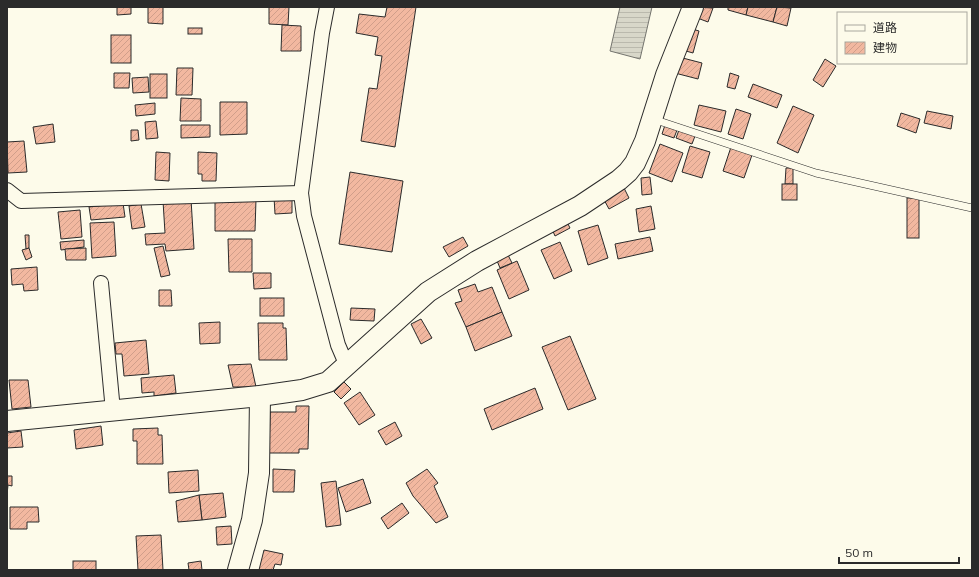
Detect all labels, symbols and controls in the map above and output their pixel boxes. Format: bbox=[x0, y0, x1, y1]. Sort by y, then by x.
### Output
legend bbox=[837, 12, 967, 64]
text: 道路 bbox=[873, 20, 897, 35]
text: 建物 bbox=[873, 40, 897, 55]
scale bar bbox=[839, 539, 959, 565]
text: 50 m bbox=[845, 545, 873, 560]

